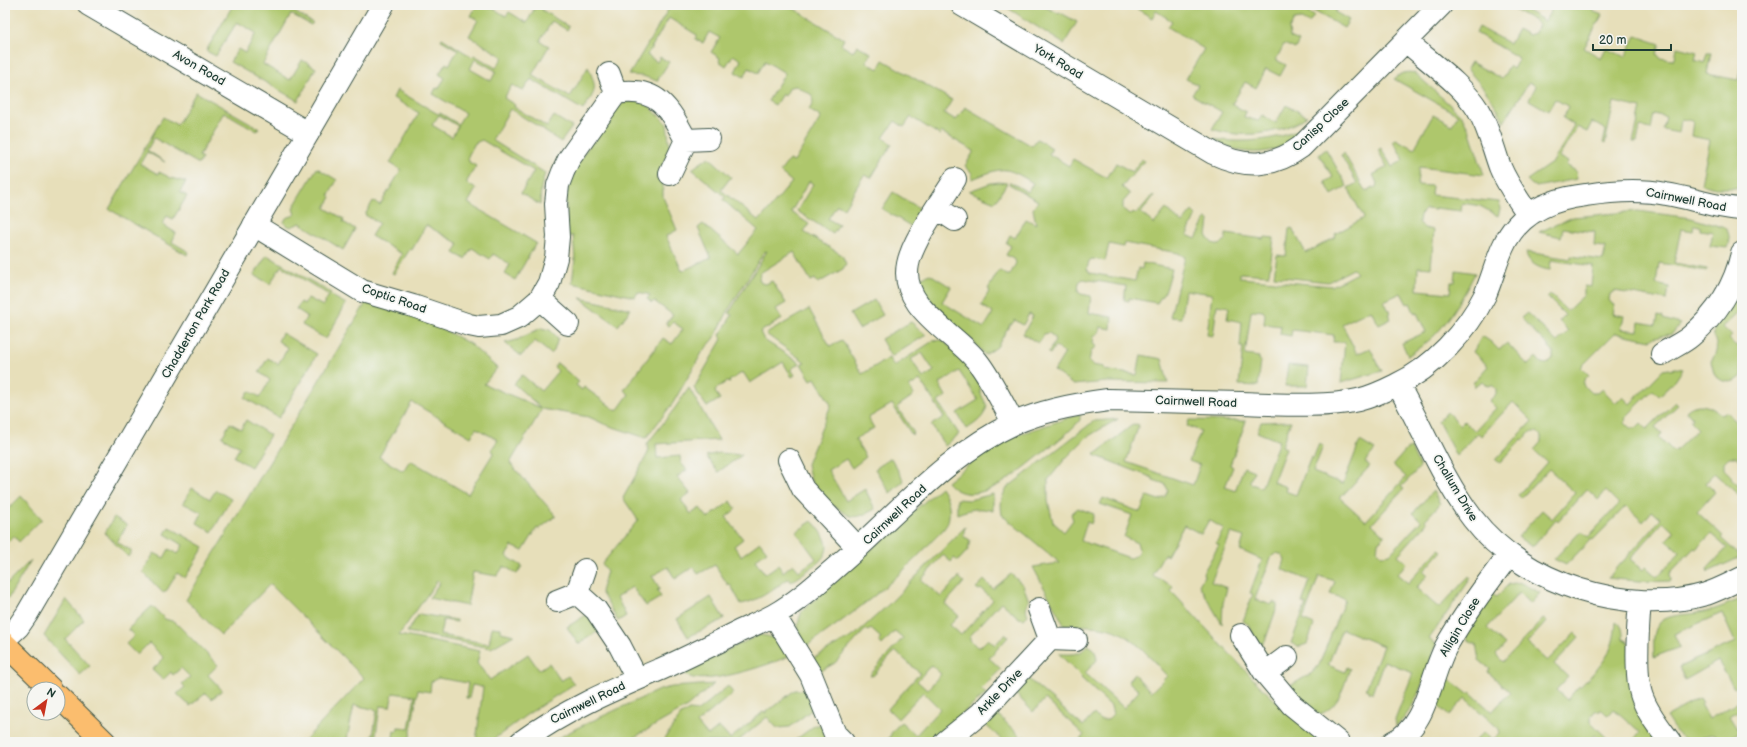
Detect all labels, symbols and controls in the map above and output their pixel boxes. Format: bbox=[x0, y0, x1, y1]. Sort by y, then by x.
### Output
scale bar bbox=[1593, 26, 1671, 52]
text: 20 m bbox=[1599, 33, 1626, 48]
street label: York Road bbox=[1030, 41, 1086, 83]
street label: Avon Road bbox=[170, 47, 228, 89]
street label: Canisp Close bbox=[1290, 95, 1352, 155]
street label: Cairnwell Road bbox=[1644, 185, 1728, 215]
street label: Chadderton Park Road bbox=[159, 267, 233, 381]
street label: Coptic Road bbox=[360, 281, 428, 317]
street label: Cairnwell Road bbox=[1155, 393, 1237, 411]
street label: Challum Drive bbox=[1429, 452, 1481, 524]
street label: Cairnwell Road bbox=[860, 482, 930, 548]
street label: Alligin Close bbox=[1437, 595, 1483, 659]
street label: Arkle Drive bbox=[974, 666, 1026, 718]
street label: Cairnwell Road bbox=[548, 678, 628, 728]
north arrow bbox=[26, 681, 66, 721]
text: N bbox=[44, 685, 58, 701]

